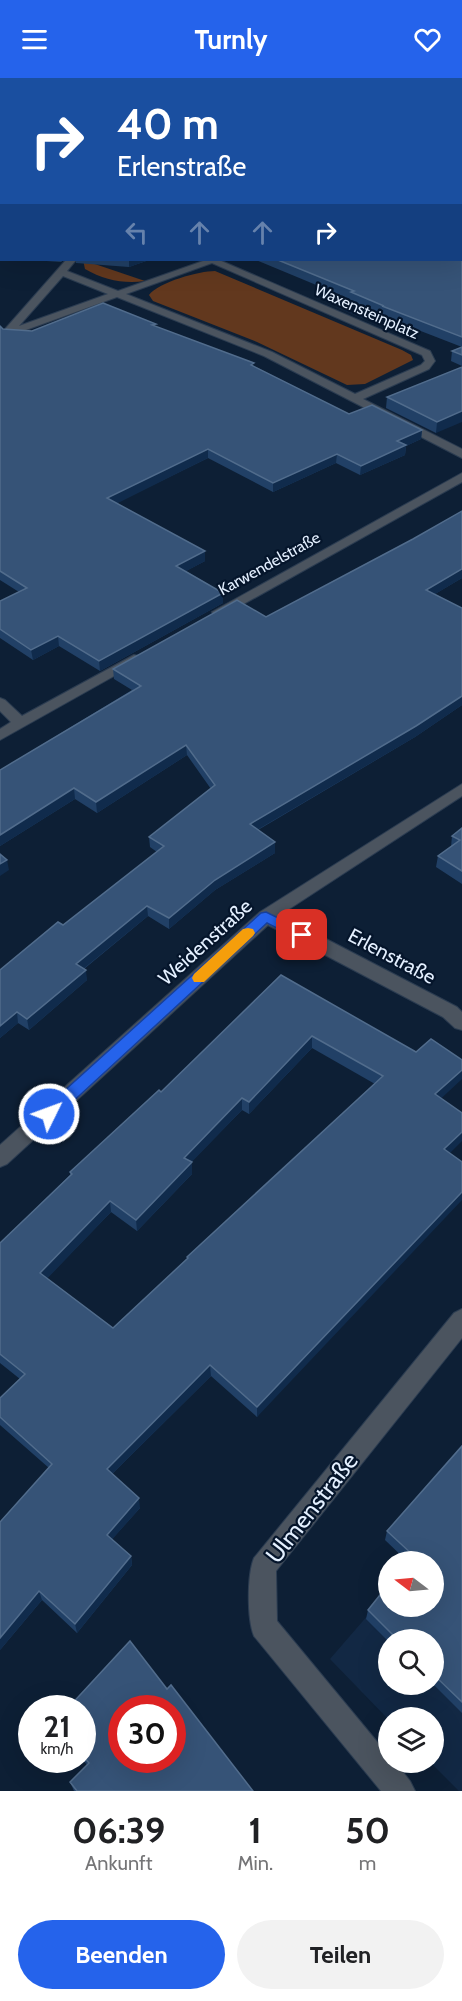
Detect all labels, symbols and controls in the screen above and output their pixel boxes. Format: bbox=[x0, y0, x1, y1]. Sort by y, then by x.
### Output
icon: menu bbox=[18, 23, 51, 56]
text: Turnly bbox=[195, 23, 267, 56]
icon: heart bbox=[411, 23, 444, 56]
text: 40 m bbox=[117, 98, 219, 150]
icon: right bbox=[18, 102, 96, 180]
text: Erlenstraße bbox=[117, 150, 246, 183]
icon: left bbox=[120, 216, 153, 249]
icon: ahead bbox=[183, 216, 216, 249]
icon: ahead bbox=[246, 216, 279, 249]
icon: right bbox=[309, 216, 342, 249]
street label: Waxensteinplatz bbox=[312, 280, 422, 343]
street label: Karwendelstraße bbox=[215, 528, 323, 599]
street label: Weidenstraße bbox=[153, 894, 257, 990]
pin bbox=[276, 909, 327, 960]
icon: arrive bbox=[285, 918, 318, 951]
street label: Erlenstraße bbox=[344, 923, 440, 989]
position arrow bbox=[17, 1082, 81, 1146]
street label: Ulmenstraße bbox=[259, 1447, 364, 1569]
north arrow bbox=[378, 1551, 444, 1617]
map controls bbox=[378, 1551, 444, 1773]
button: search bbox=[378, 1629, 444, 1695]
speed limit sign: 30 bbox=[108, 1695, 186, 1773]
button: layers bbox=[378, 1707, 444, 1773]
text: 21 bbox=[44, 1708, 70, 1745]
text: km/h bbox=[41, 1740, 73, 1758]
text: 06:39 bbox=[72, 1808, 165, 1852]
text: 1 bbox=[249, 1808, 262, 1852]
text: 50 bbox=[345, 1808, 390, 1852]
text: Ankunft bbox=[85, 1851, 152, 1875]
text: Min. bbox=[237, 1851, 273, 1875]
text: m bbox=[359, 1851, 376, 1875]
button: Beenden bbox=[18, 1920, 225, 1989]
button: Teilen bbox=[237, 1920, 444, 1989]

